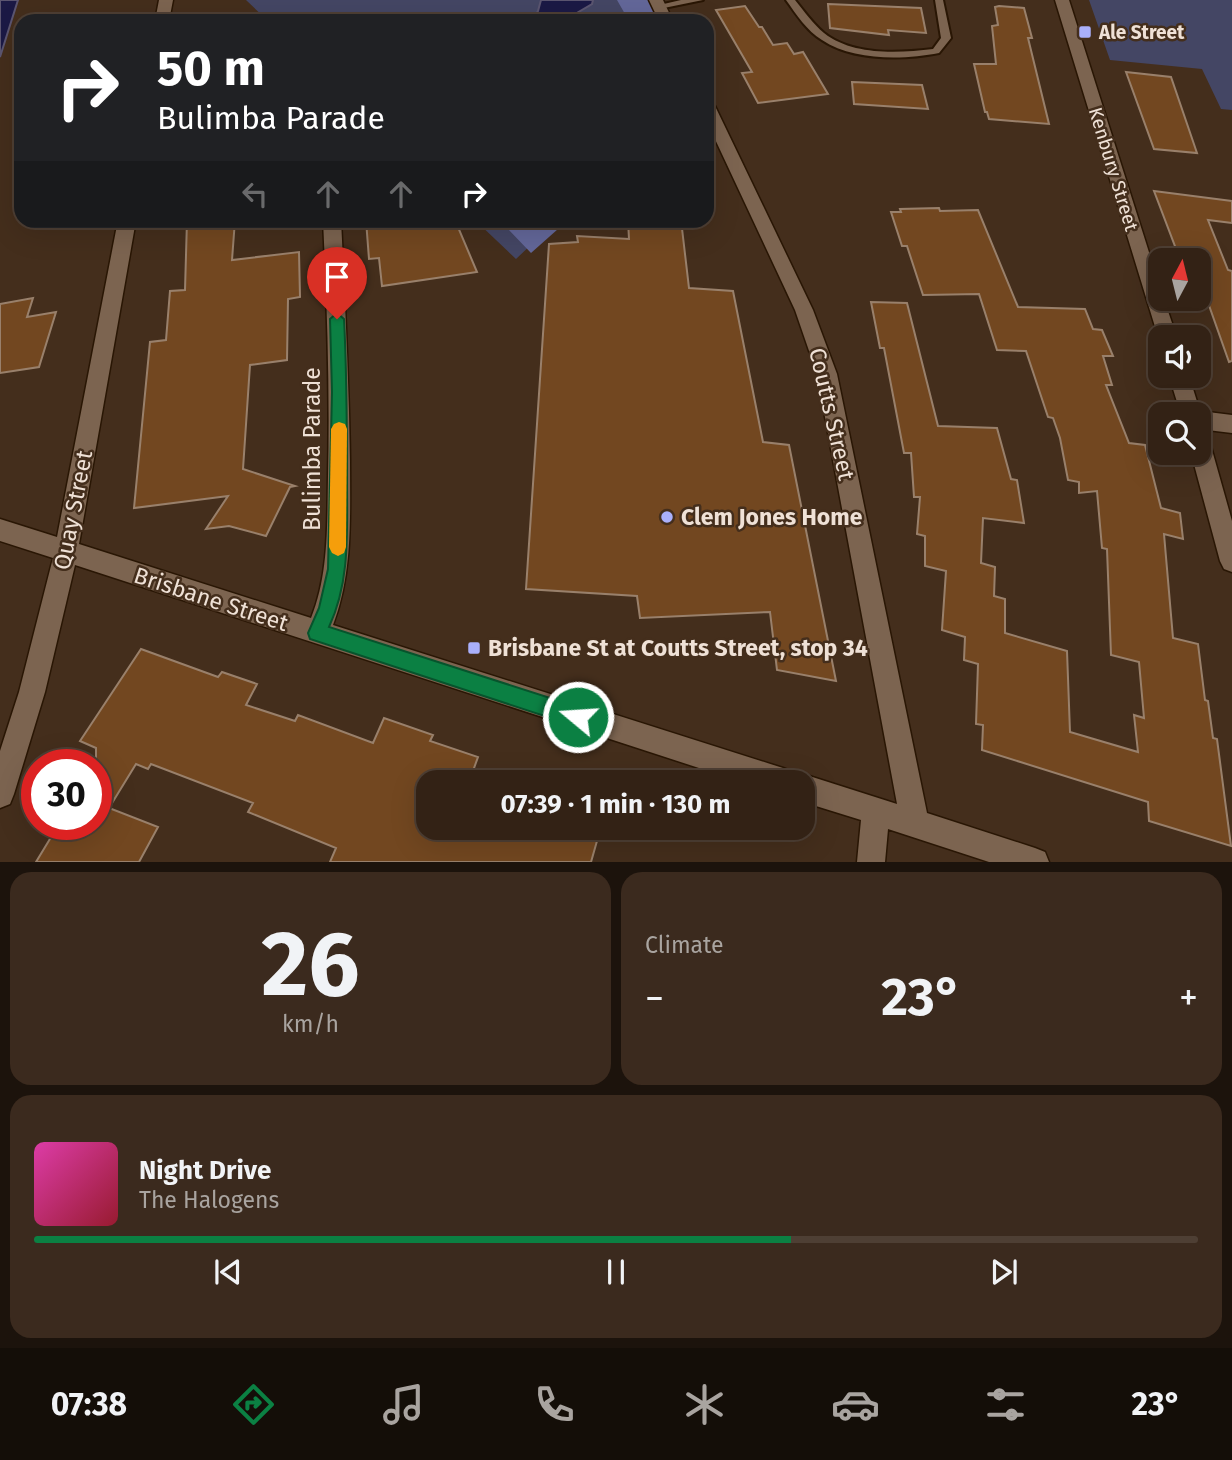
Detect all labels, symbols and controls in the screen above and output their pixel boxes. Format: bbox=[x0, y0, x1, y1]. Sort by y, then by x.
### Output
place label: Ale Street bbox=[1098, 21, 1185, 44]
marker: Ale Street bbox=[1077, 24, 1093, 40]
text: 50 m bbox=[157, 39, 265, 98]
icon: right bbox=[42, 42, 133, 133]
text: Bulimba Parade bbox=[157, 99, 385, 137]
street label: Kenbury Street bbox=[1084, 105, 1143, 234]
icon: left bbox=[236, 175, 274, 213]
icon: ahead bbox=[309, 175, 347, 213]
icon: ahead bbox=[382, 175, 420, 213]
icon: right bbox=[455, 175, 493, 213]
pin bbox=[307, 247, 367, 319]
north arrow bbox=[1148, 248, 1211, 312]
map controls bbox=[1148, 248, 1211, 465]
icon: arrive bbox=[318, 258, 356, 296]
button: sound bbox=[1148, 325, 1211, 388]
street label: Coutts Street bbox=[803, 345, 861, 484]
street label: Bulimba Parade bbox=[298, 367, 326, 531]
button: search bbox=[1148, 402, 1211, 465]
street label: Quay Street bbox=[48, 447, 98, 572]
place label: Clem Jones Home bbox=[681, 503, 863, 531]
marker: Clem Jones Home bbox=[659, 509, 675, 525]
street label: Brisbane Street bbox=[130, 561, 292, 637]
place label: Brisbane St at Coutts Street, stop 34 bbox=[488, 634, 868, 662]
marker: Brisbane St at Coutts Street, stop 34 bbox=[466, 640, 482, 656]
position arrow bbox=[541, 680, 615, 754]
speed limit sign: 30 bbox=[21, 749, 112, 840]
text: 07:39 · 1 min · 130 m bbox=[501, 789, 730, 820]
text: 26 bbox=[261, 910, 360, 1019]
text: Climate bbox=[645, 931, 724, 959]
text: 23° bbox=[881, 966, 962, 1029]
text: − bbox=[645, 975, 664, 1021]
text: + bbox=[1179, 975, 1198, 1021]
text: km/h bbox=[282, 1010, 339, 1038]
text: Night Drive bbox=[139, 1155, 271, 1186]
text: The Halogens bbox=[139, 1186, 279, 1214]
icon: previous bbox=[209, 1253, 247, 1291]
icon: pause bbox=[597, 1253, 635, 1291]
icon: next bbox=[985, 1253, 1023, 1291]
icon: directions bbox=[229, 1380, 278, 1429]
icon: music bbox=[379, 1380, 428, 1429]
icon: phone bbox=[530, 1380, 579, 1429]
icon: climate bbox=[680, 1380, 729, 1429]
icon: car bbox=[831, 1380, 880, 1429]
icon: filters bbox=[981, 1380, 1030, 1429]
text: 07:38 bbox=[51, 1385, 127, 1423]
text: 23° bbox=[1132, 1385, 1181, 1423]

